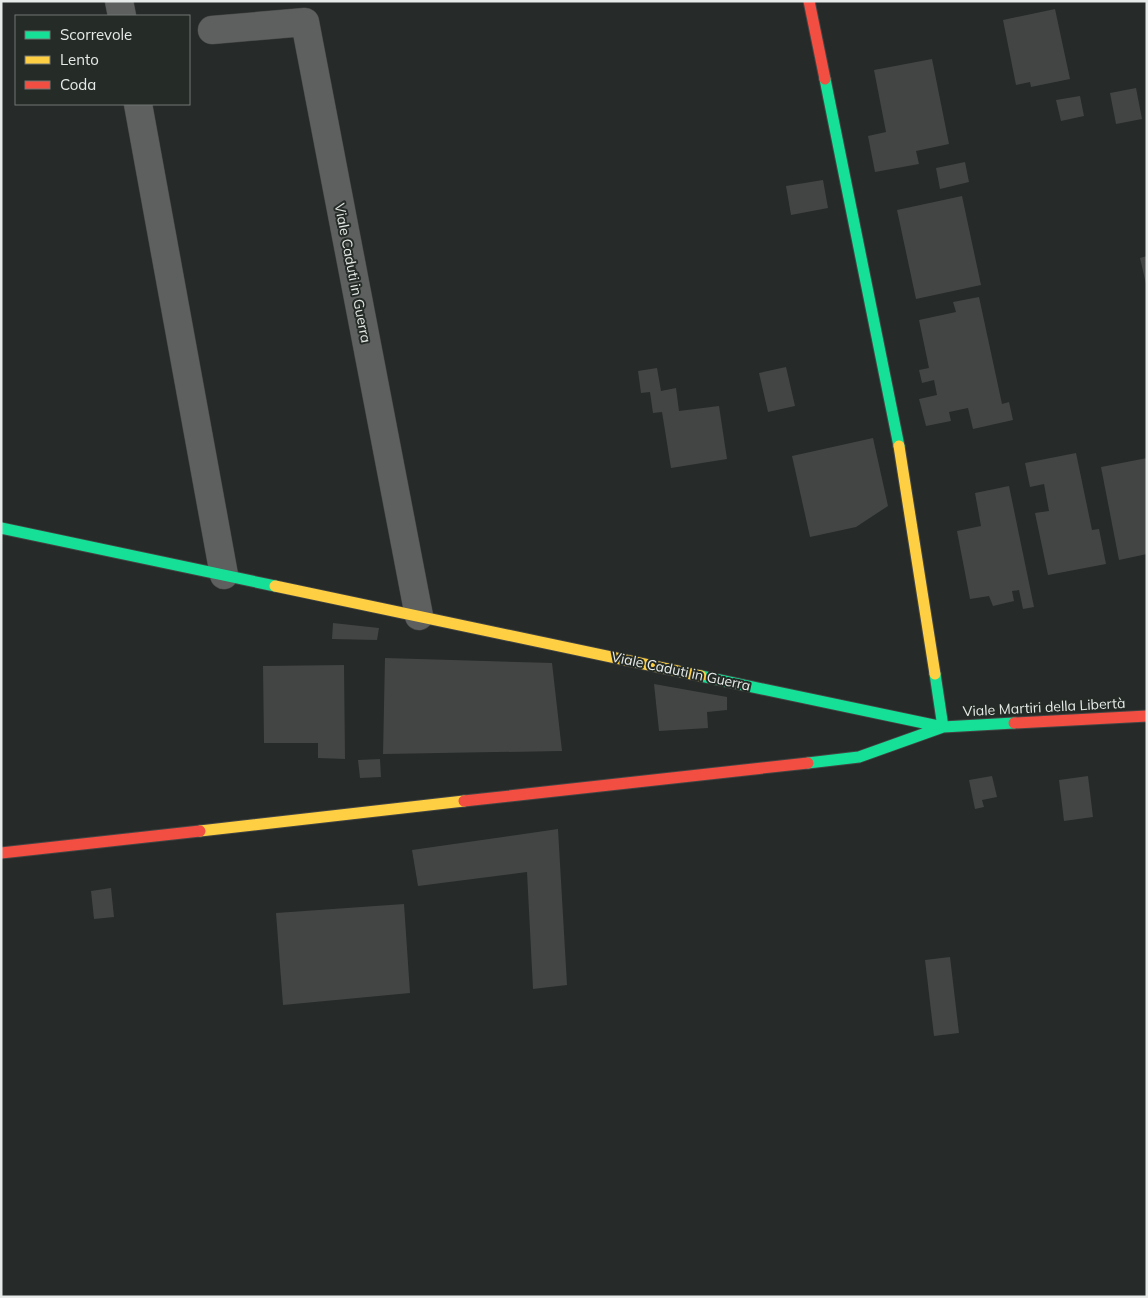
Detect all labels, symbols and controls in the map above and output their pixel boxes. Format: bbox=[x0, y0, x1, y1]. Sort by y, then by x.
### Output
legend bbox=[15, 15, 190, 105]
text: Scorrevole bbox=[60, 25, 132, 44]
text: Lento bbox=[60, 50, 99, 69]
text: Coda bbox=[60, 75, 96, 94]
street label: Viale Caduti in Guerra bbox=[331, 202, 375, 344]
street label: Viale Caduti in Guerra bbox=[610, 647, 752, 695]
street label: Viale Martiri della Libertà bbox=[962, 694, 1126, 720]

